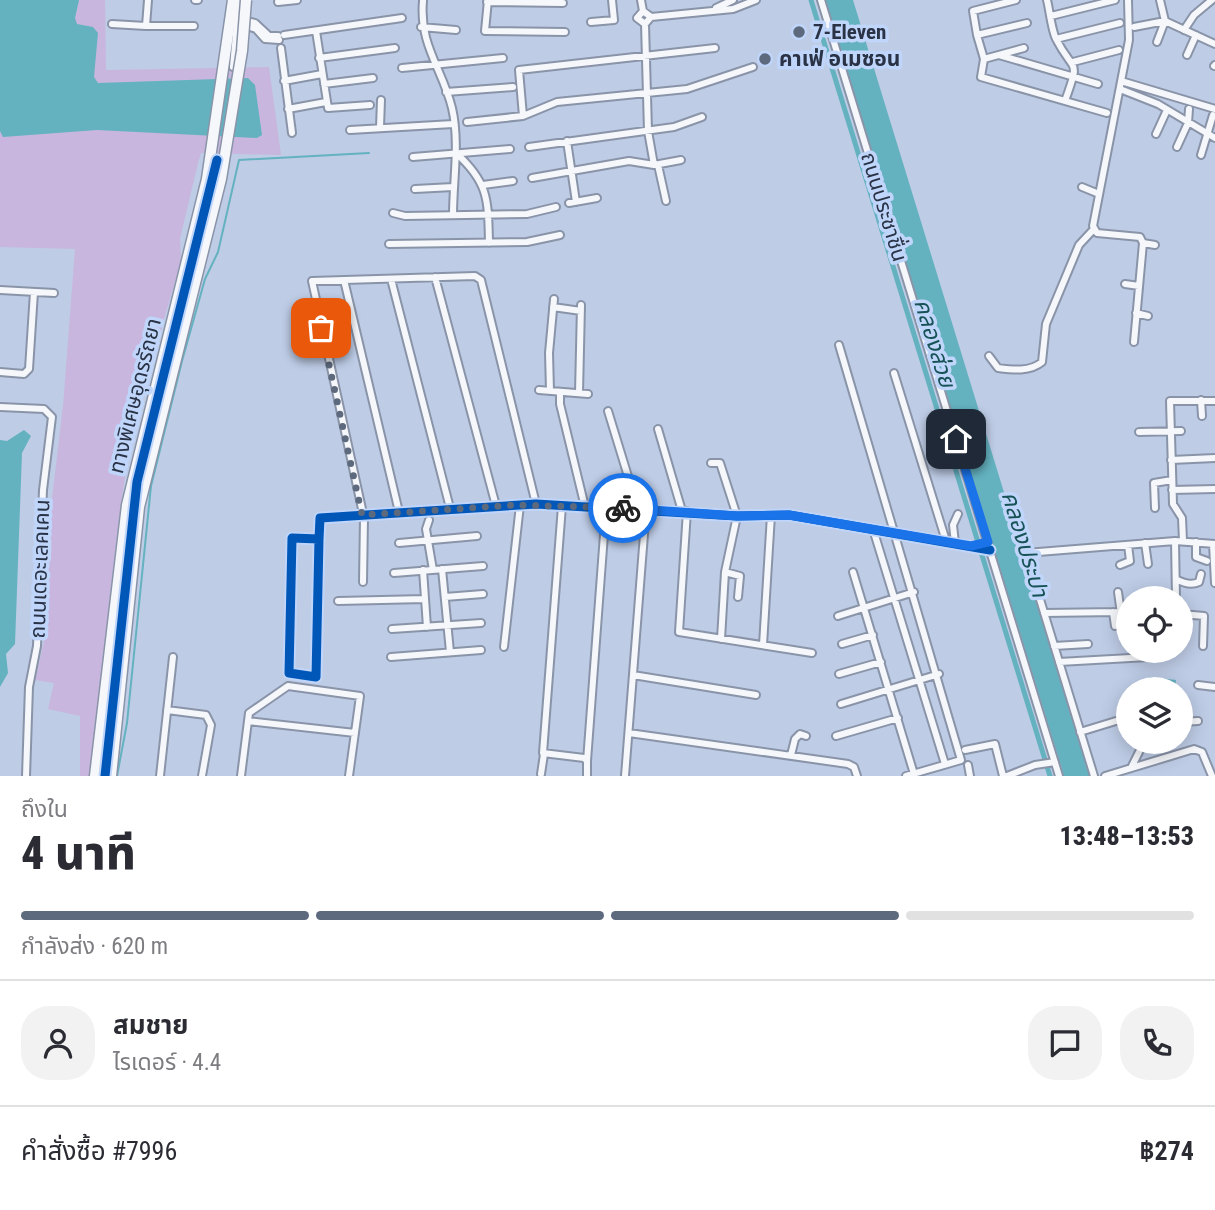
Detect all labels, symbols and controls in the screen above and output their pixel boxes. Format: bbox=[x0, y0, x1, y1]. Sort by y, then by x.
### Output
place label: 7-Eleven bbox=[813, 20, 886, 44]
marker: 7-Eleven bbox=[791, 24, 807, 40]
place label: คาเฟ่ อเมซอน bbox=[779, 47, 900, 71]
marker: คาเฟ่ อเมซอน bbox=[757, 51, 773, 67]
street label: ถนนประชาชื่น bbox=[856, 149, 915, 265]
water label: คลองส่วย bbox=[908, 296, 961, 392]
pin bbox=[291, 298, 351, 358]
icon: bag bbox=[302, 309, 340, 347]
street label: ทางพิเศษอุดรรัถยา bbox=[104, 316, 167, 476]
pin bbox=[926, 409, 986, 469]
icon: home bbox=[937, 420, 975, 458]
courier bbox=[588, 473, 658, 543]
water label: คลองประปา bbox=[996, 488, 1054, 602]
icon: bike bbox=[604, 489, 642, 527]
street label: ถนนเดอะเลคเคน bbox=[26, 499, 54, 639]
map controls bbox=[1116, 586, 1193, 754]
button: locate bbox=[1116, 586, 1193, 663]
button: layers bbox=[1116, 677, 1193, 754]
text: ถึงใน bbox=[21, 796, 68, 823]
text: 13:48–13:53 bbox=[1060, 821, 1194, 851]
text: 4 นาที bbox=[21, 826, 136, 880]
text: กำลังส่ง · 620 m bbox=[21, 933, 168, 960]
button: person bbox=[21, 1006, 95, 1080]
button: chat bbox=[1028, 1006, 1102, 1080]
button: phone bbox=[1120, 1006, 1194, 1080]
text: สมชาย bbox=[113, 1010, 189, 1040]
text: ไรเดอร์ · 4.4 bbox=[113, 1049, 221, 1076]
text: คำสั่งซื้อ #7996 bbox=[21, 1136, 177, 1166]
text: ฿274 bbox=[1139, 1136, 1194, 1166]

